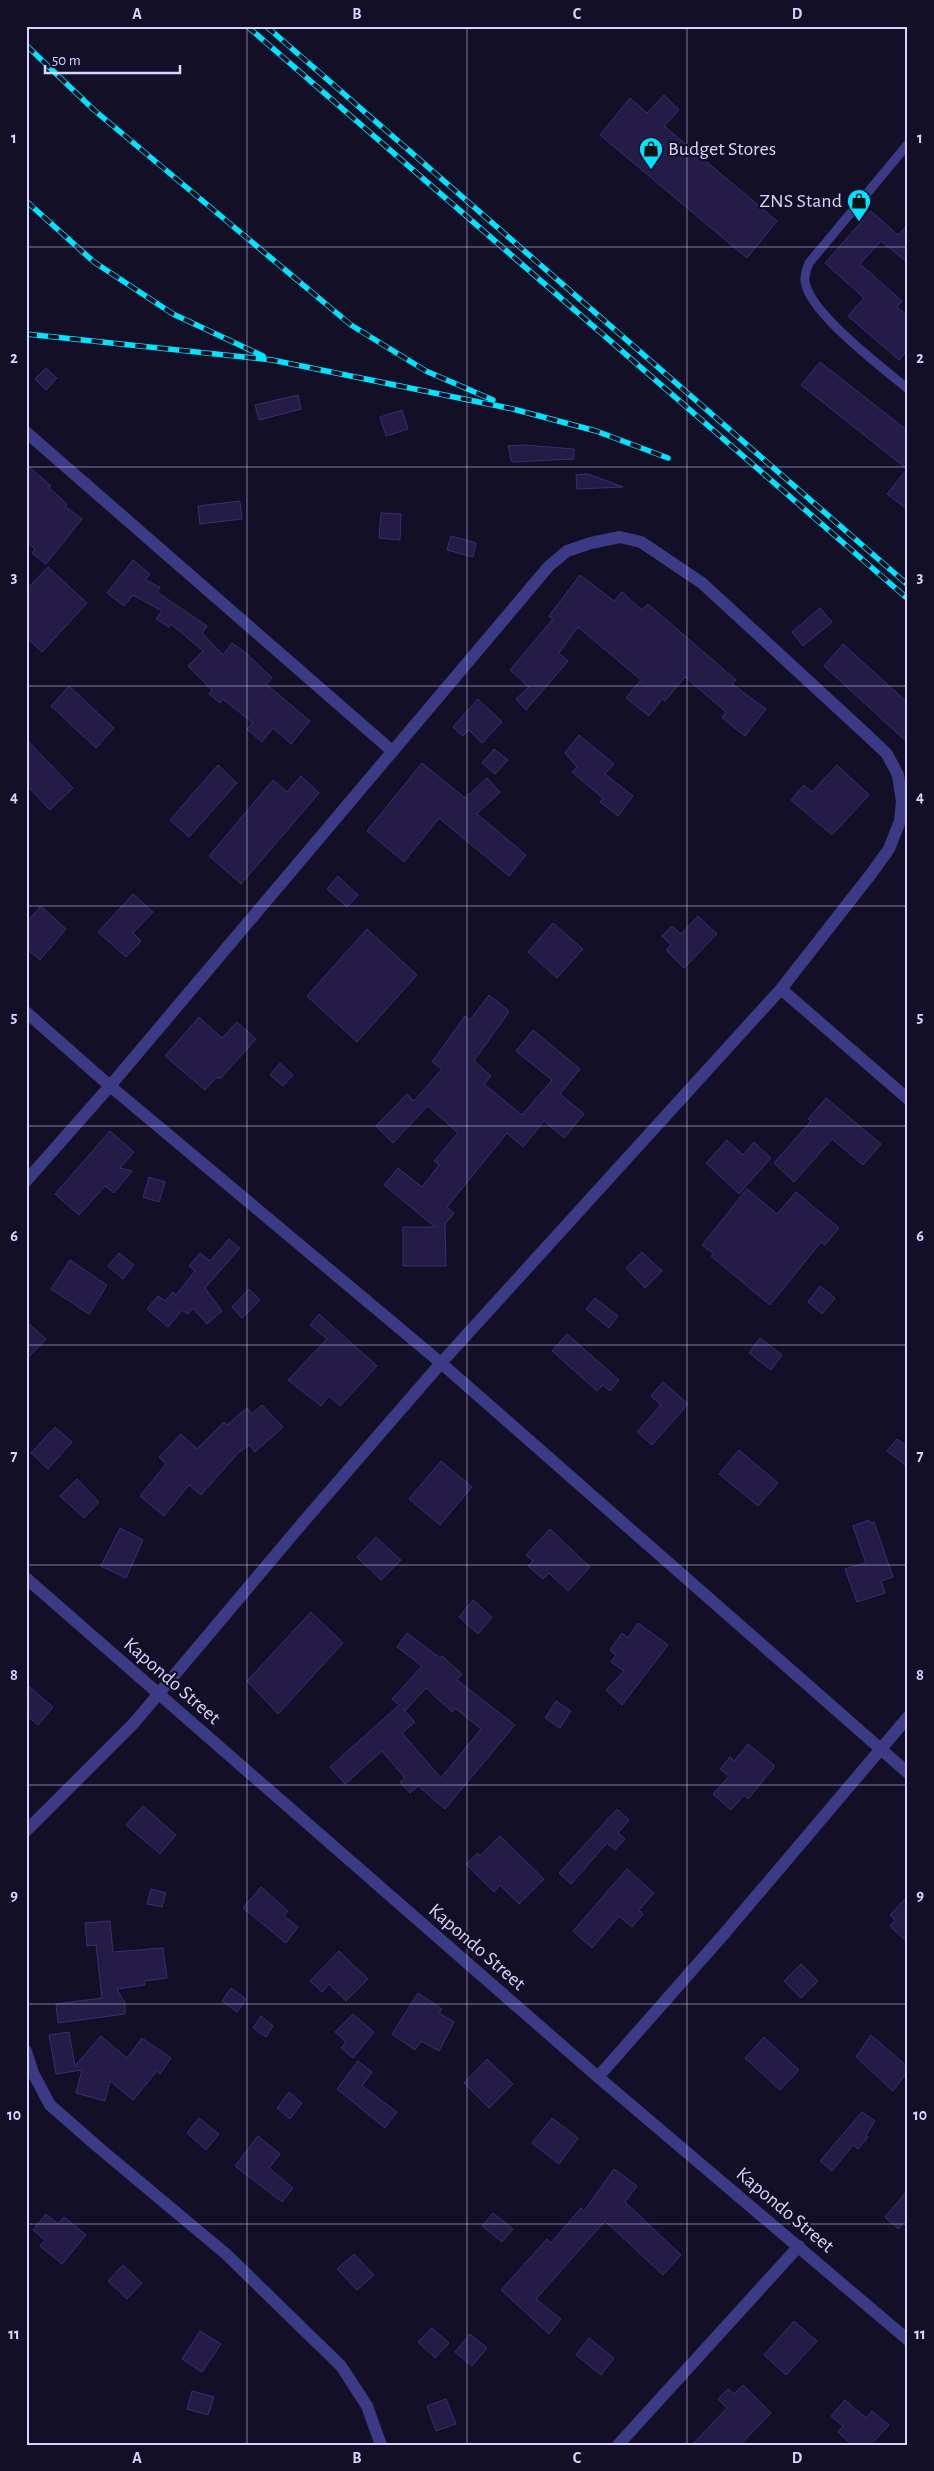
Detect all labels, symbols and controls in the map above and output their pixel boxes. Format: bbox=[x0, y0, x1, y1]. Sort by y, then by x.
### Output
text: A bbox=[132, 6, 142, 22]
text: B bbox=[352, 6, 362, 22]
text: C bbox=[573, 6, 582, 22]
text: D bbox=[792, 6, 803, 22]
scale bar bbox=[45, 42, 180, 74]
text: 50 m bbox=[52, 53, 81, 68]
text: 1 bbox=[11, 130, 17, 146]
text: 1 bbox=[917, 130, 923, 146]
shop icon: Budget Stores bbox=[638, 136, 664, 170]
place label: Budget Stores bbox=[668, 139, 776, 159]
shop icon: ZNS Stand bbox=[846, 188, 872, 222]
place label: ZNS Stand bbox=[760, 191, 842, 211]
text: 2 bbox=[10, 350, 18, 366]
text: 2 bbox=[916, 350, 924, 366]
text: 3 bbox=[11, 569, 18, 585]
text: 3 bbox=[917, 569, 924, 585]
text: 4 bbox=[10, 789, 18, 805]
text: 4 bbox=[916, 789, 924, 805]
text: 5 bbox=[11, 1009, 18, 1025]
text: 5 bbox=[917, 1009, 924, 1025]
text: 6 bbox=[10, 1228, 18, 1244]
text: 6 bbox=[916, 1228, 924, 1244]
text: 7 bbox=[11, 1448, 18, 1464]
text: 7 bbox=[917, 1448, 924, 1464]
street label: Kapondo Street bbox=[120, 1634, 225, 1729]
text: 8 bbox=[10, 1667, 18, 1683]
text: 8 bbox=[916, 1667, 924, 1683]
text: 9 bbox=[10, 1887, 18, 1903]
text: 9 bbox=[916, 1887, 924, 1903]
street label: Kapondo Street bbox=[425, 1900, 530, 1995]
text: 10 bbox=[7, 2107, 21, 2123]
text: 10 bbox=[913, 2107, 927, 2123]
street label: Kapondo Street bbox=[732, 2164, 838, 2257]
text: 11 bbox=[8, 2326, 20, 2342]
text: 11 bbox=[914, 2326, 926, 2342]
text: A bbox=[132, 2450, 142, 2466]
text: B bbox=[352, 2450, 362, 2466]
text: C bbox=[573, 2450, 582, 2466]
text: D bbox=[792, 2450, 803, 2466]

